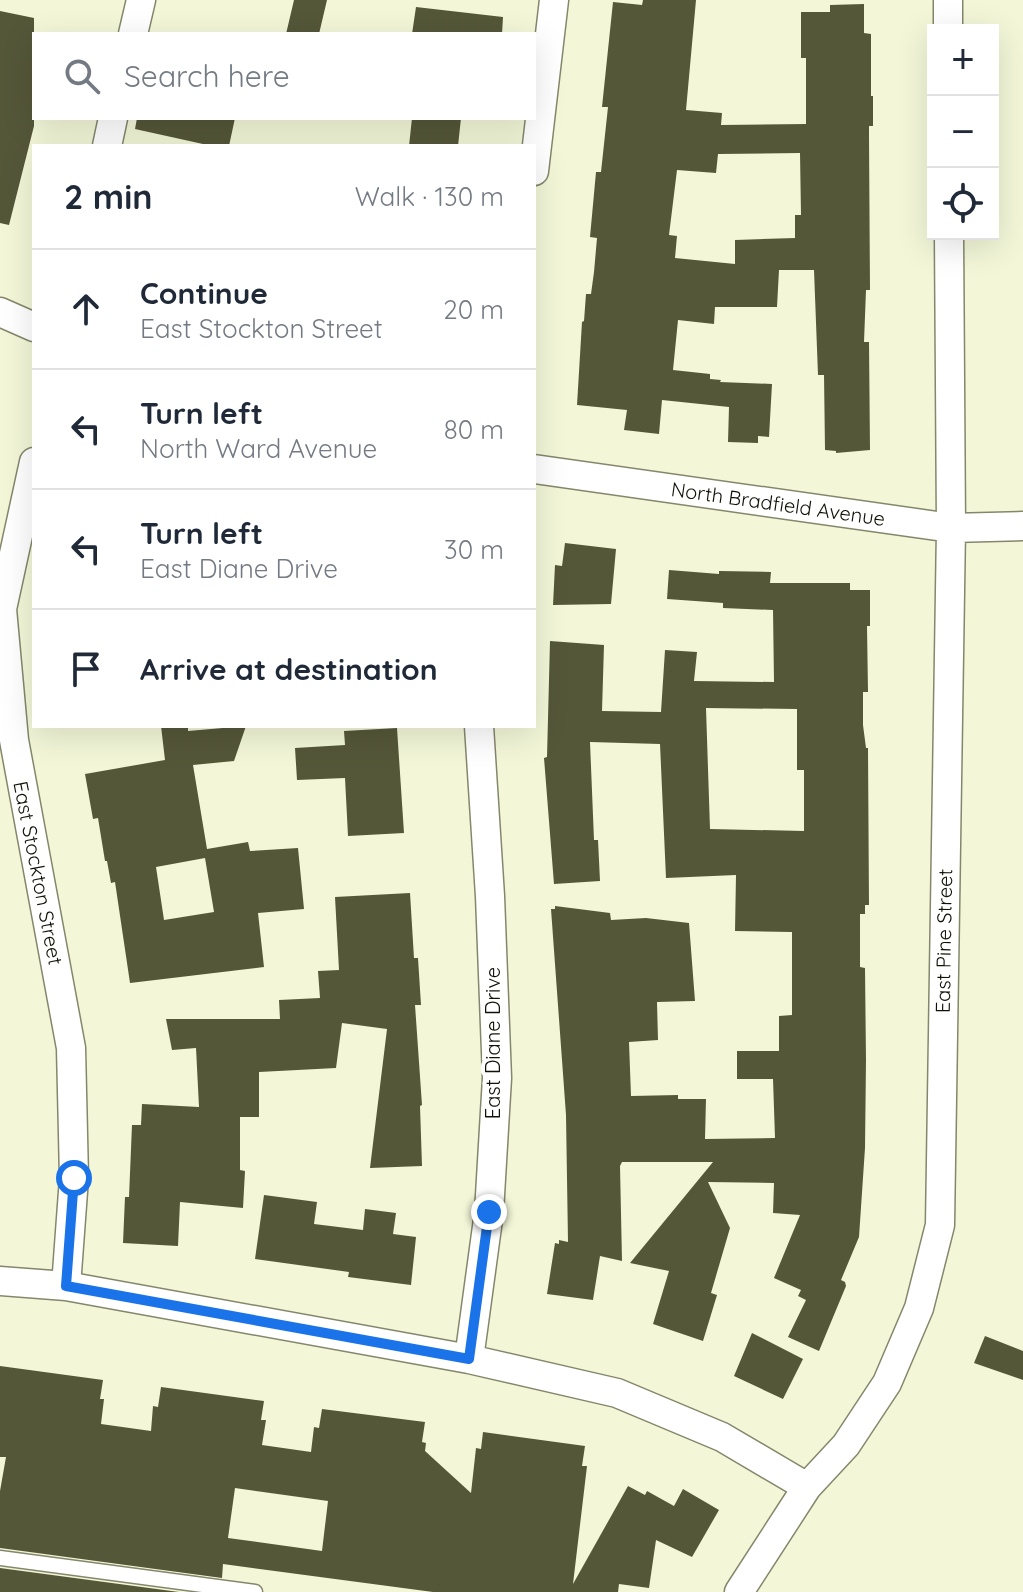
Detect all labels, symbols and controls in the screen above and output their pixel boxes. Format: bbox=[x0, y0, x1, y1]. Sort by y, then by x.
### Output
map controls bbox=[927, 24, 999, 240]
button: + bbox=[927, 24, 999, 96]
search box bbox=[32, 32, 536, 120]
icon: search bbox=[60, 54, 104, 98]
text: Search here bbox=[124, 57, 290, 95]
button: − bbox=[927, 96, 999, 168]
button: locate bbox=[927, 168, 999, 240]
text: 2 min bbox=[64, 175, 153, 218]
text: Walk · 130 m bbox=[355, 180, 504, 213]
text: Continue bbox=[140, 274, 268, 312]
icon: ahead bbox=[64, 287, 108, 331]
text: 20 m bbox=[443, 293, 504, 326]
text: East Stockton Street bbox=[140, 312, 383, 345]
text: Turn left bbox=[140, 394, 263, 432]
icon: left bbox=[64, 407, 108, 451]
text: 80 m bbox=[444, 413, 504, 446]
text: North Ward Avenue bbox=[140, 432, 377, 465]
street label: North Bradfield Avenue bbox=[669, 476, 887, 531]
text: Turn left bbox=[140, 514, 263, 552]
icon: left bbox=[64, 527, 108, 571]
text: 30 m bbox=[444, 533, 504, 566]
text: East Diane Drive bbox=[140, 552, 338, 585]
icon: arrive bbox=[64, 647, 108, 691]
text: Arrive at destination bbox=[140, 650, 438, 688]
street label: East Stockton Street bbox=[8, 779, 69, 967]
street label: East Pine Street bbox=[930, 868, 957, 1013]
street label: East Diane Drive bbox=[480, 967, 505, 1119]
route start bbox=[56, 1160, 92, 1196]
route end bbox=[471, 1194, 507, 1230]

